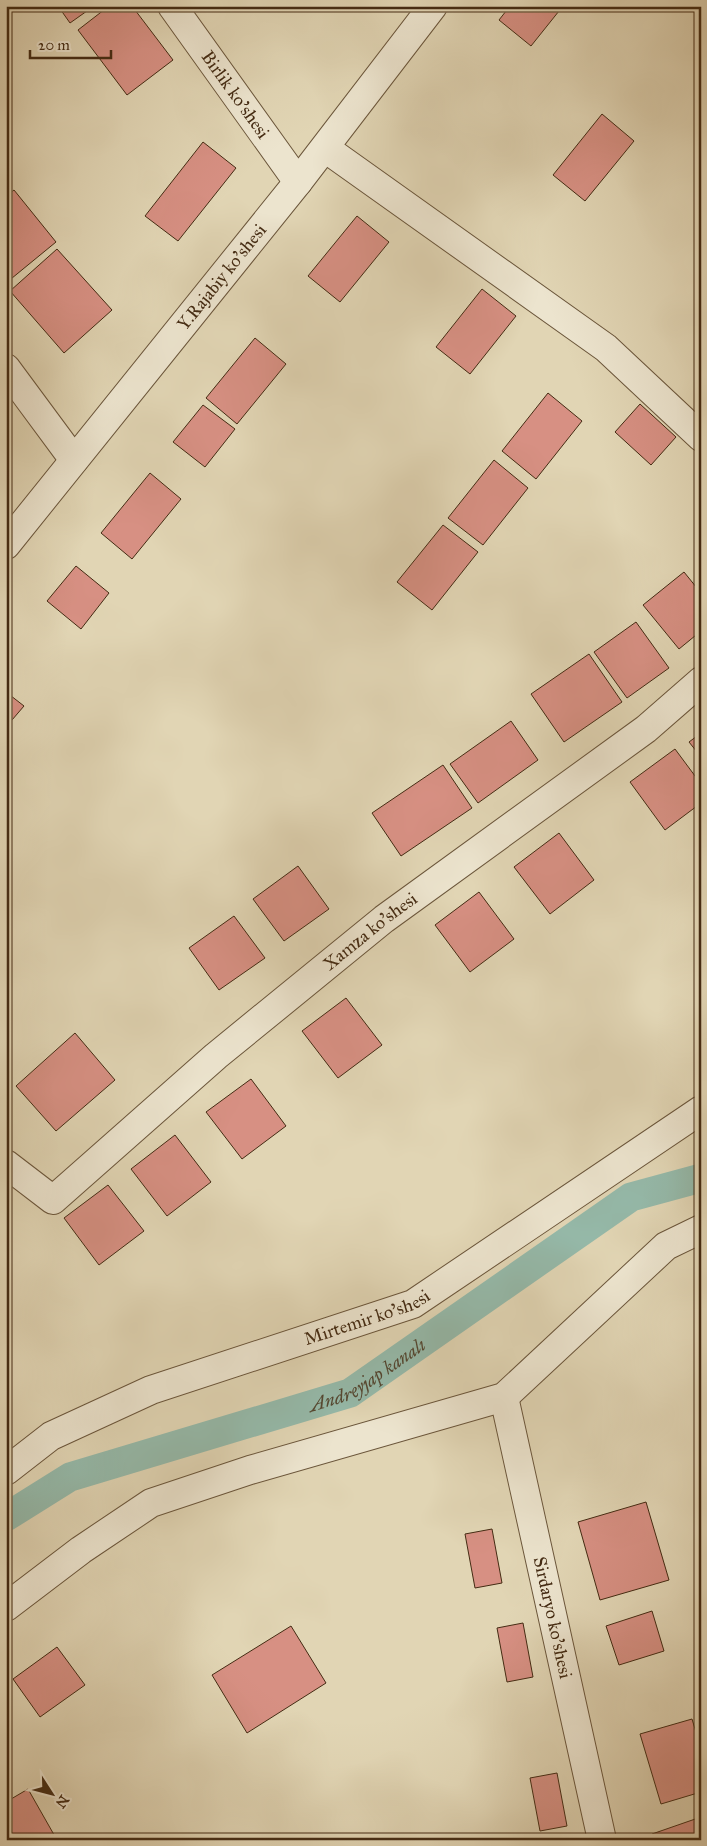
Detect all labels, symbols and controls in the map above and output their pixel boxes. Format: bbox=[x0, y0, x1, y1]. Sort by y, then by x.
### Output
scale bar bbox=[30, 28, 111, 60]
text: 20 m bbox=[38, 36, 70, 54]
street label: Birlik ko'shesi bbox=[197, 46, 274, 143]
street label: Y.Rajabiy ko'shesi bbox=[172, 219, 271, 334]
street label: Xamza ko'shesi bbox=[319, 888, 422, 975]
street label: Mirtemir ko'shesi bbox=[301, 1285, 434, 1350]
water label: Andreyjap kanalı bbox=[304, 1333, 430, 1417]
street label: Sirdaryo ko'shesi bbox=[529, 1555, 577, 1681]
north arrow bbox=[28, 1768, 78, 1818]
text: N bbox=[52, 1792, 72, 1811]

